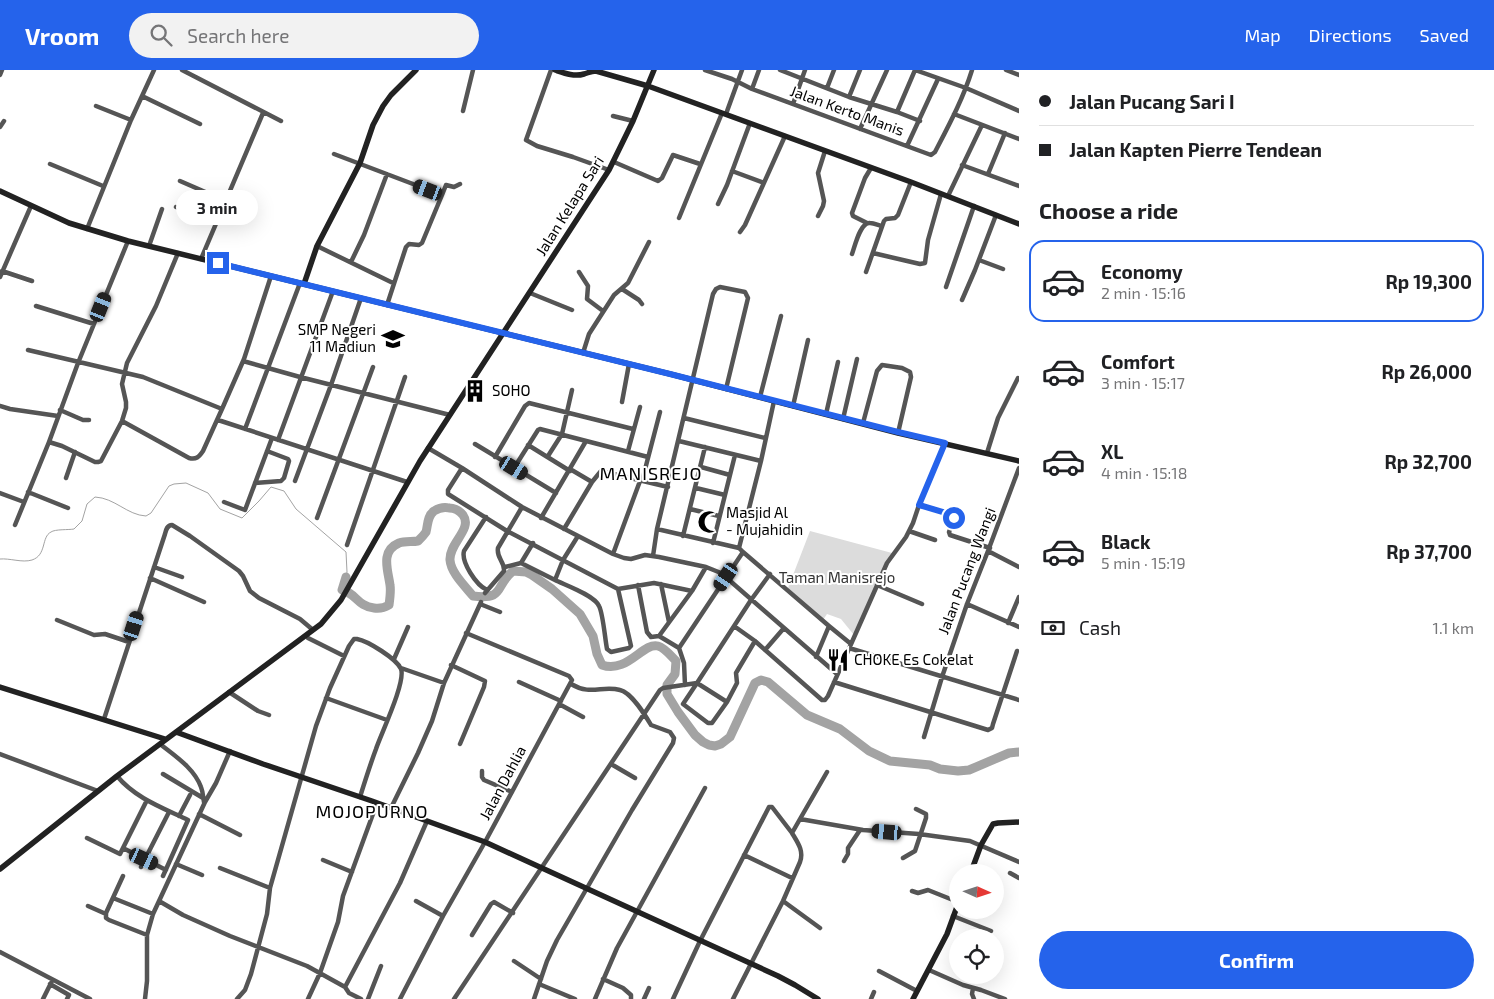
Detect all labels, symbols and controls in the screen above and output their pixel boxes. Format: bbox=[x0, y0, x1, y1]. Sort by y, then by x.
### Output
search box bbox=[129, 13, 479, 58]
text: Vroom bbox=[25, 21, 99, 50]
icon: search bbox=[147, 21, 175, 49]
text: Search here bbox=[187, 24, 289, 47]
text: Map bbox=[1244, 24, 1281, 46]
text: Directions bbox=[1309, 24, 1392, 46]
text: Saved bbox=[1420, 24, 1469, 46]
street label: Jalan Kerto Manis bbox=[788, 81, 907, 139]
text: Jalan Pucang Sari I bbox=[1069, 90, 1235, 113]
text: Jalan Kapten Pierre Tendean bbox=[1069, 138, 1322, 161]
street label: Jalan Kelapa Sari bbox=[531, 152, 607, 259]
car bbox=[411, 178, 444, 202]
callout: 3 min bbox=[177, 190, 259, 226]
text: Choose a ride bbox=[1039, 197, 1178, 223]
text: 3 min bbox=[197, 198, 237, 217]
route end bbox=[207, 252, 229, 274]
icon: car bbox=[1041, 259, 1086, 304]
text: Economy bbox=[1101, 260, 1183, 283]
text: Rp 19,300 bbox=[1385, 270, 1472, 293]
text: 2 min · 15:16 bbox=[1101, 283, 1186, 302]
car bbox=[88, 290, 113, 324]
place label: SMP Negeri 11 Madiun bbox=[298, 320, 376, 355]
school or university icon: SMP Negeri 11 Madiun bbox=[380, 326, 406, 352]
icon: car bbox=[1041, 349, 1086, 394]
text: Comfort bbox=[1101, 350, 1175, 373]
text: Rp 26,000 bbox=[1381, 360, 1472, 383]
text: 3 min · 15:17 bbox=[1101, 373, 1185, 392]
building icon: SOHO bbox=[462, 378, 488, 404]
place label: SOHO bbox=[492, 381, 530, 399]
icon: car bbox=[1041, 439, 1086, 484]
text: XL bbox=[1101, 440, 1123, 463]
text: Rp 32,700 bbox=[1384, 450, 1472, 473]
car bbox=[497, 454, 530, 482]
district label: MANISREJO bbox=[600, 462, 702, 484]
text: 4 min · 15:18 bbox=[1101, 463, 1187, 482]
place label: Masjid Al - Mujahidin bbox=[726, 503, 803, 539]
street label: Jalan Pucang Wangi bbox=[934, 505, 999, 637]
route start bbox=[943, 507, 965, 529]
mosque icon: Masjid Al - Mujahidin bbox=[696, 509, 722, 535]
icon: car bbox=[1041, 529, 1086, 574]
text: Black bbox=[1101, 530, 1151, 553]
text: Rp 37,700 bbox=[1386, 540, 1472, 563]
text: 5 min · 15:19 bbox=[1101, 553, 1186, 572]
car bbox=[711, 560, 740, 594]
park label: Taman Manisrejo bbox=[779, 568, 895, 587]
car bbox=[122, 609, 145, 643]
icon: cash bbox=[1039, 614, 1067, 642]
text: Cash bbox=[1079, 616, 1121, 639]
text: 1.1 km bbox=[1433, 618, 1474, 637]
restaurant icon: CHOKE Es Cokelat bbox=[825, 647, 851, 673]
place label: CHOKE Es Cokelat bbox=[854, 650, 974, 668]
street label: Jalan Dahlia bbox=[475, 742, 529, 823]
district label: MOJOPURNO bbox=[315, 800, 429, 822]
car bbox=[871, 823, 902, 841]
car bbox=[127, 846, 160, 872]
north arrow bbox=[949, 864, 1004, 919]
map controls bbox=[949, 864, 1004, 984]
button: locate bbox=[949, 929, 1004, 984]
button: Confirm bbox=[1039, 931, 1474, 989]

